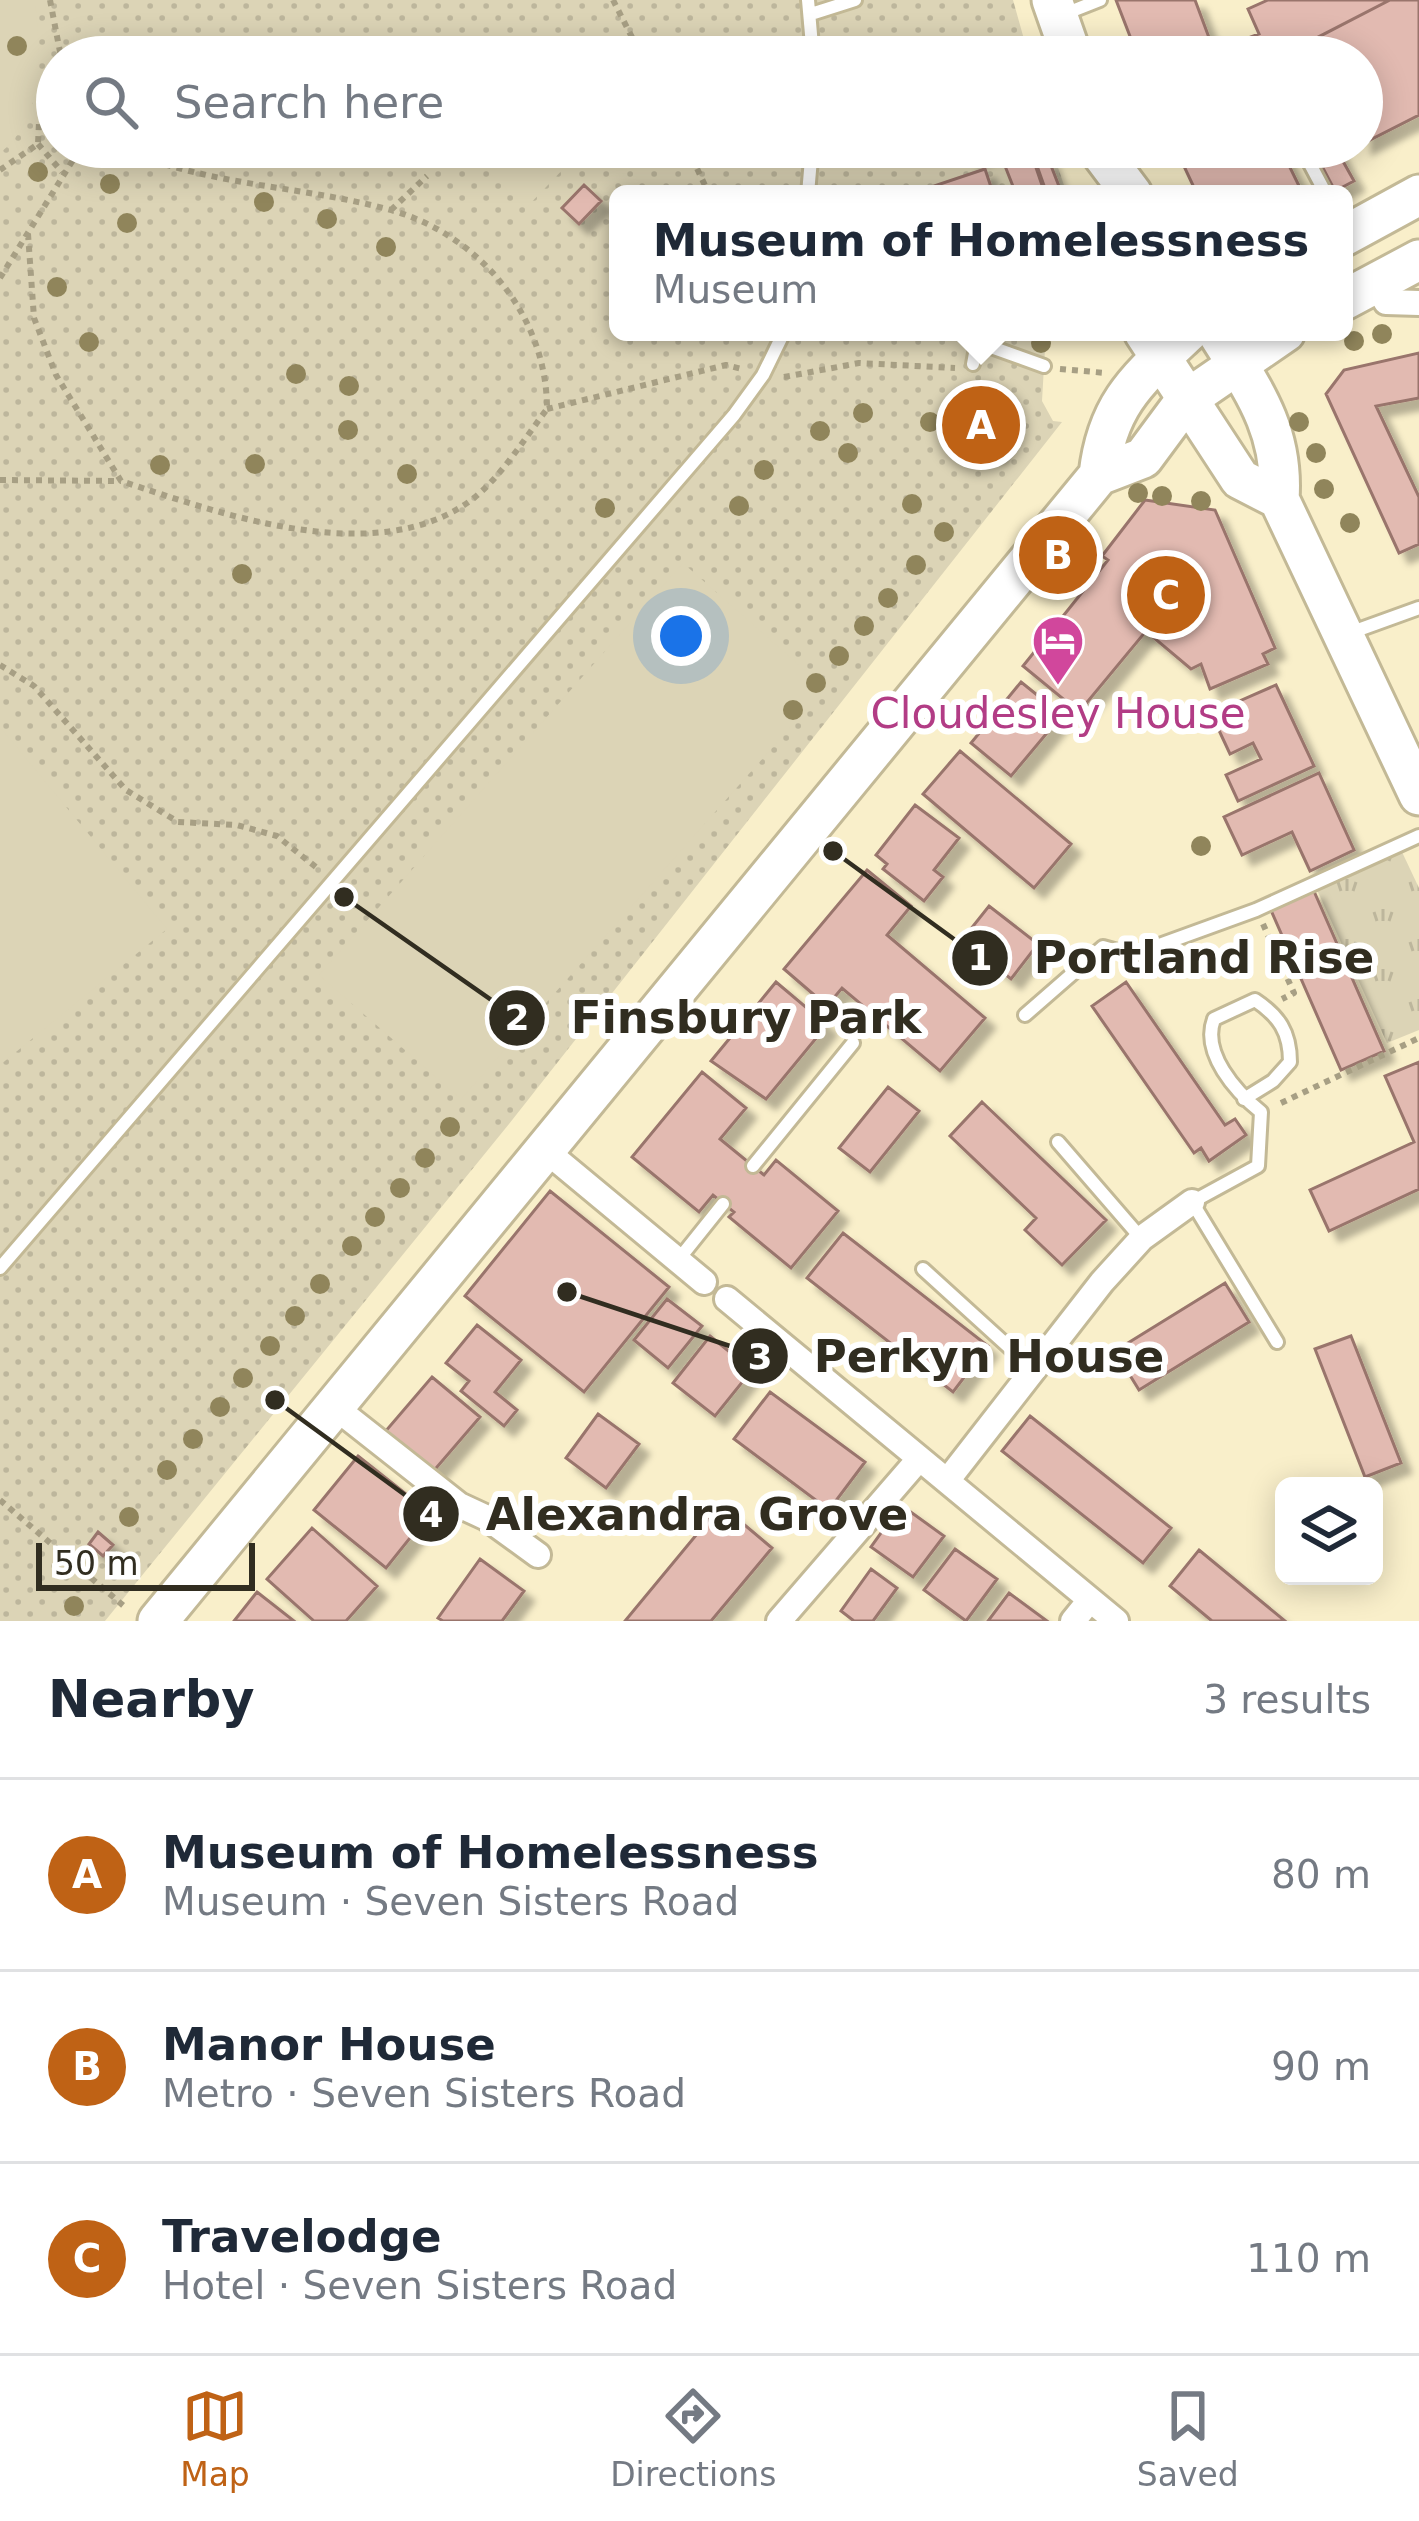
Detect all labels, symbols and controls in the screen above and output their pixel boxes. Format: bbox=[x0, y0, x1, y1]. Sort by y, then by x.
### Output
search box bbox=[36, 36, 1383, 168]
icon: search bbox=[78, 69, 144, 135]
text: Search here bbox=[174, 76, 444, 129]
popup bbox=[609, 185, 1353, 341]
text: Museum of Homelessness bbox=[653, 214, 1309, 267]
text: Museum bbox=[653, 267, 818, 312]
pin: A bbox=[942, 380, 1020, 470]
pin: B bbox=[1019, 510, 1097, 600]
pin: C bbox=[1127, 550, 1205, 640]
your location bbox=[651, 606, 711, 666]
hotel icon: Cloudesley House bbox=[1030, 613, 1086, 687]
place label: Cloudesley House bbox=[870, 689, 1246, 738]
callout: Portland Rise bbox=[950, 917, 1399, 998]
text: Portland Rise bbox=[1034, 931, 1374, 984]
text: 1 bbox=[967, 937, 993, 978]
callout: Finsbury Park bbox=[487, 977, 945, 1058]
text: Finsbury Park bbox=[571, 991, 922, 1044]
text: 2 bbox=[504, 997, 530, 1038]
callout: Perkyn House bbox=[730, 1316, 1189, 1397]
text: Perkyn House bbox=[814, 1330, 1164, 1383]
text: 3 bbox=[747, 1336, 773, 1377]
callout: Alexandra Grove bbox=[401, 1473, 932, 1554]
map controls bbox=[1275, 1477, 1383, 1585]
button: layers bbox=[1275, 1477, 1383, 1585]
text: Alexandra Grove bbox=[486, 1488, 908, 1541]
text: 4 bbox=[418, 1494, 444, 1535]
scale bar bbox=[36, 1537, 255, 1590]
text: 50 m bbox=[54, 1544, 139, 1583]
text: Nearby bbox=[48, 1670, 255, 1729]
text: 3 results bbox=[1203, 1677, 1371, 1722]
text: Museum of Homelessness bbox=[162, 1826, 819, 1879]
text: A bbox=[72, 1852, 102, 1897]
text: 80 m bbox=[1271, 1852, 1371, 1897]
text: Museum · Seven Sisters Road bbox=[162, 1879, 739, 1924]
text: Manor House bbox=[162, 2018, 496, 2071]
text: B bbox=[72, 2044, 102, 2089]
text: 90 m bbox=[1271, 2044, 1371, 2089]
text: Metro · Seven Sisters Road bbox=[162, 2071, 686, 2116]
text: Travelodge bbox=[162, 2210, 441, 2263]
text: C bbox=[73, 2236, 101, 2281]
text: 110 m bbox=[1246, 2236, 1371, 2281]
text: Hotel · Seven Sisters Road bbox=[162, 2263, 677, 2308]
tab: Map bbox=[180, 2383, 250, 2494]
tab: Directions bbox=[610, 2383, 776, 2494]
tab: Saved bbox=[1137, 2383, 1239, 2494]

